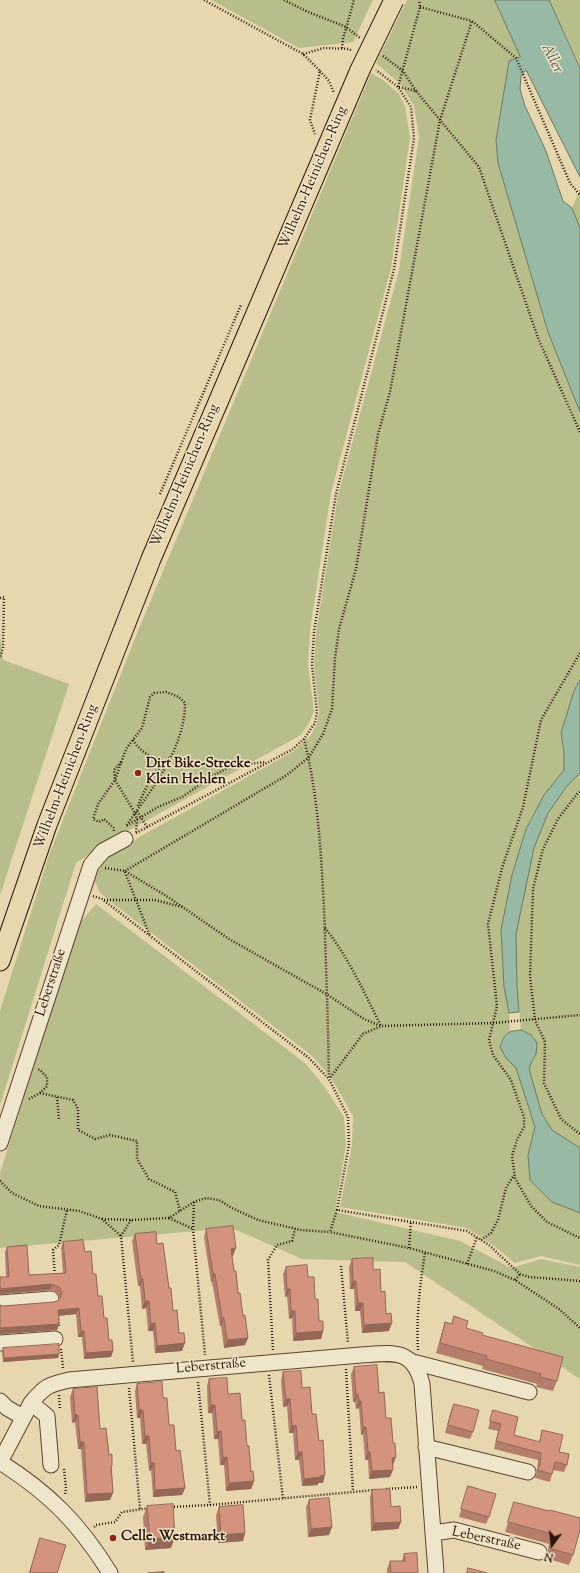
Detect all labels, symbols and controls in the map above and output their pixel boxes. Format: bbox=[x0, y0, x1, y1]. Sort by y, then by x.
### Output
water label: Aller bbox=[536, 41, 566, 77]
street label: Wilhelm-Heinichen-Ring bbox=[276, 104, 352, 252]
street label: Wilhelm-Heinichen-Ring bbox=[148, 402, 224, 550]
street label: Wilhelm-Heinichen-Ring bbox=[32, 702, 102, 852]
place label: Dirt Bike-Strecke Klein Hehlen bbox=[146, 757, 251, 790]
marker: Dirt Bike-Strecke Klein Hehlen bbox=[133, 768, 143, 778]
street label: Leberstraße bbox=[33, 947, 71, 1019]
street label: Leberstraße bbox=[175, 1356, 247, 1378]
street label: Leberstraße bbox=[450, 1524, 522, 1556]
north arrow bbox=[532, 1525, 572, 1565]
place label: Celle, Westmarkt bbox=[121, 1530, 225, 1546]
marker: Celle, Westmarkt bbox=[108, 1533, 118, 1543]
text: N bbox=[543, 1548, 555, 1565]

